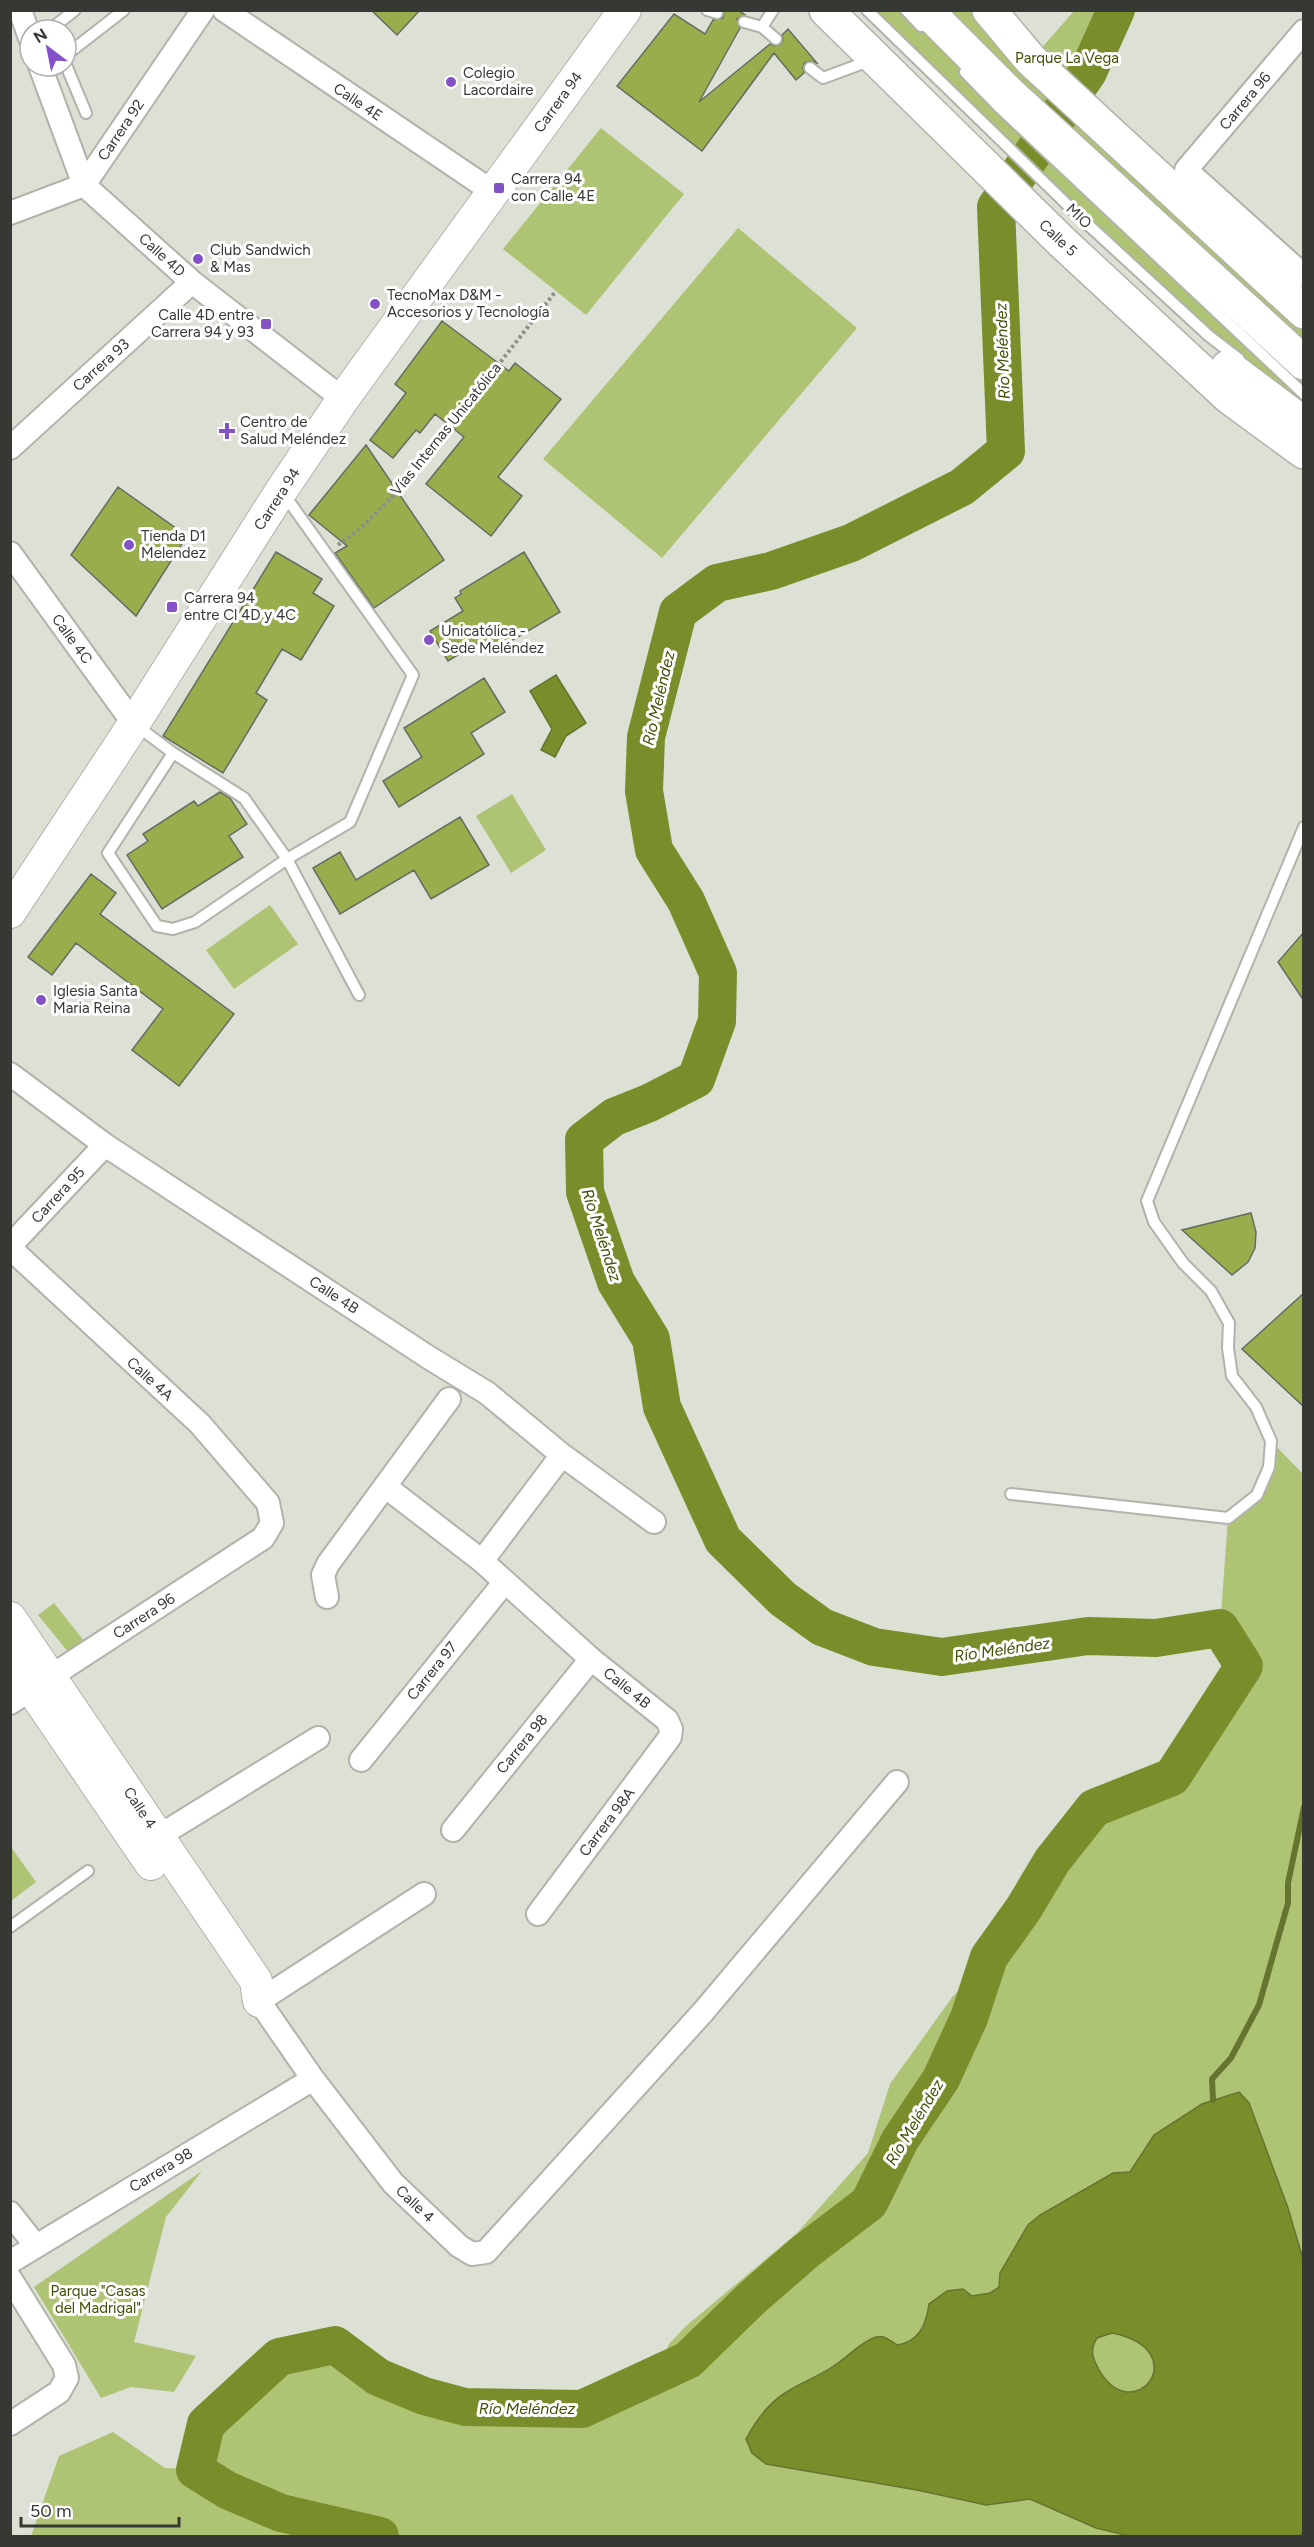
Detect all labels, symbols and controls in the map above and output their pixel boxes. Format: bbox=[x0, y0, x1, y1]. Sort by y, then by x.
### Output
north arrow bbox=[18, 18, 78, 78]
text: N bbox=[30, 24, 51, 47]
park label: Parque La Vega bbox=[1015, 49, 1119, 67]
place label: Colegio Lacordaire bbox=[463, 64, 534, 99]
street label: Carrera 94 bbox=[530, 68, 586, 136]
street label: Carrera 96 bbox=[1216, 68, 1275, 134]
marker: Colegio Lacordaire bbox=[444, 75, 458, 89]
street label: Calle 4E bbox=[330, 79, 386, 125]
street label: Carrera 92 bbox=[94, 96, 148, 164]
place label: Carrera 94 con Calle 4E bbox=[511, 170, 595, 205]
marker: Carrera 94 con Calle 4E bbox=[492, 181, 506, 195]
street label: MIO bbox=[1063, 200, 1095, 232]
street label: Calle 5 bbox=[1035, 216, 1081, 260]
street label: Calle 4D bbox=[135, 229, 189, 281]
place label: Club Sandwich & Mas bbox=[210, 241, 311, 276]
marker: Club Sandwich & Mas bbox=[191, 252, 205, 266]
place label: TecnoMax D&M - Accesorios y Tecnología bbox=[387, 286, 549, 321]
marker: TecnoMax D&M - Accesorios y Tecnología bbox=[368, 297, 382, 311]
water label: Río Meléndez bbox=[991, 302, 1014, 400]
place label: Calle 4D entre Carrera 94 y 93 bbox=[151, 306, 254, 341]
marker: Calle 4D entre Carrera 94 y 93 bbox=[259, 317, 273, 331]
street label: Carrera 93 bbox=[69, 335, 133, 395]
street label: Vías Internas Unicatólica bbox=[387, 359, 505, 499]
place label: Centro de Salud Meléndez bbox=[240, 413, 346, 448]
marker: Centro de Salud Meléndez bbox=[218, 422, 236, 440]
street label: Carrera 94 bbox=[250, 464, 304, 534]
place label: Tienda D1 Melendez bbox=[141, 527, 206, 562]
marker: Tienda D1 Melendez bbox=[122, 538, 136, 552]
place label: Carrera 94 entre Cl 4D y 4C bbox=[184, 589, 296, 624]
marker: Carrera 94 entre Cl 4D y 4C bbox=[165, 600, 179, 614]
street label: Calle 4C bbox=[48, 611, 96, 668]
place label: Unicatólica - Sede Meléndez bbox=[441, 622, 544, 657]
marker: Unicatólica - Sede Meléndez bbox=[422, 633, 436, 647]
water label: Río Meléndez bbox=[638, 649, 679, 747]
place label: Iglesia Santa Maria Reina bbox=[53, 982, 138, 1017]
marker: Iglesia Santa Maria Reina bbox=[34, 993, 48, 1007]
street label: Carrera 95 bbox=[27, 1163, 89, 1227]
water label: Río Meléndez bbox=[578, 1186, 626, 1284]
street label: Calle 4B bbox=[306, 1272, 362, 1318]
street label: Calle 4A bbox=[123, 1353, 177, 1405]
street label: Carrera 96 bbox=[110, 1589, 179, 1643]
water label: Río Meléndez bbox=[953, 1633, 1051, 1666]
street label: Carrera 97 bbox=[403, 1638, 461, 1704]
street label: Calle 4B bbox=[600, 1664, 654, 1712]
street label: Carrera 98 bbox=[493, 1711, 551, 1777]
street label: Calle 4 bbox=[120, 1784, 160, 1832]
street label: Carrera 98A bbox=[575, 1784, 639, 1860]
water label: Río Meléndez bbox=[881, 2076, 947, 2169]
street label: Carrera 98 bbox=[126, 2144, 196, 2196]
street label: Calle 4 bbox=[392, 2182, 438, 2226]
park label: Parque "Casas del Madrigal" bbox=[50, 2282, 146, 2317]
water label: Río Meléndez bbox=[479, 2399, 575, 2418]
scale bar bbox=[21, 2490, 178, 2528]
text: 50 m bbox=[30, 2500, 72, 2522]

